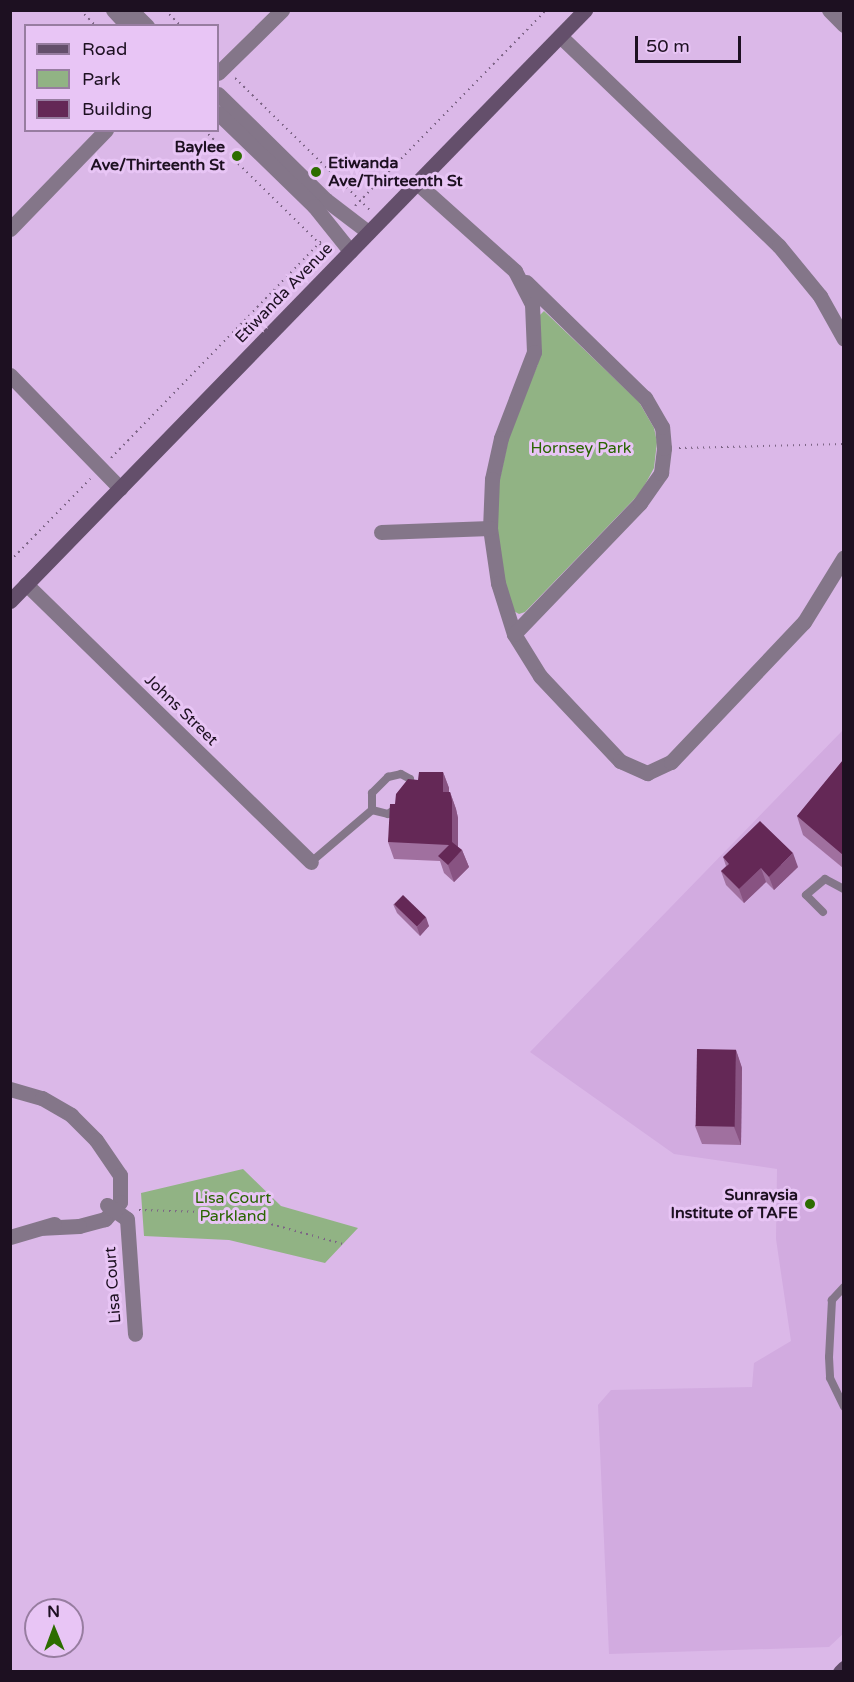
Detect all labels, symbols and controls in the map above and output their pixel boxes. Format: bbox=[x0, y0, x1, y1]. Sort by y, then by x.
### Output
legend bbox=[24, 24, 219, 132]
scale bar bbox=[638, 24, 744, 62]
text: 50 m bbox=[646, 35, 690, 57]
text: Road bbox=[82, 38, 127, 60]
text: Park bbox=[82, 68, 120, 90]
text: Building bbox=[82, 98, 152, 120]
place label: Baylee Ave/Thirteenth St bbox=[90, 137, 225, 175]
marker: Baylee Ave/Thirteenth St bbox=[230, 149, 244, 163]
place label: Etiwanda Ave/Thirteenth St bbox=[328, 153, 463, 191]
marker: Etiwanda Ave/Thirteenth St bbox=[309, 165, 323, 179]
street label: Etiwanda Avenue bbox=[231, 239, 337, 347]
park label: Hornsey Park bbox=[530, 438, 632, 458]
street label: Johns Street bbox=[140, 670, 222, 750]
place label: Sunraysia Institute of TAFE bbox=[671, 1185, 798, 1223]
park label: Lisa Court Parkland bbox=[195, 1188, 271, 1226]
marker: Sunraysia Institute of TAFE bbox=[803, 1197, 817, 1211]
street label: Lisa Court bbox=[101, 1246, 125, 1324]
north arrow bbox=[24, 1598, 84, 1658]
text: N bbox=[47, 1602, 60, 1622]

